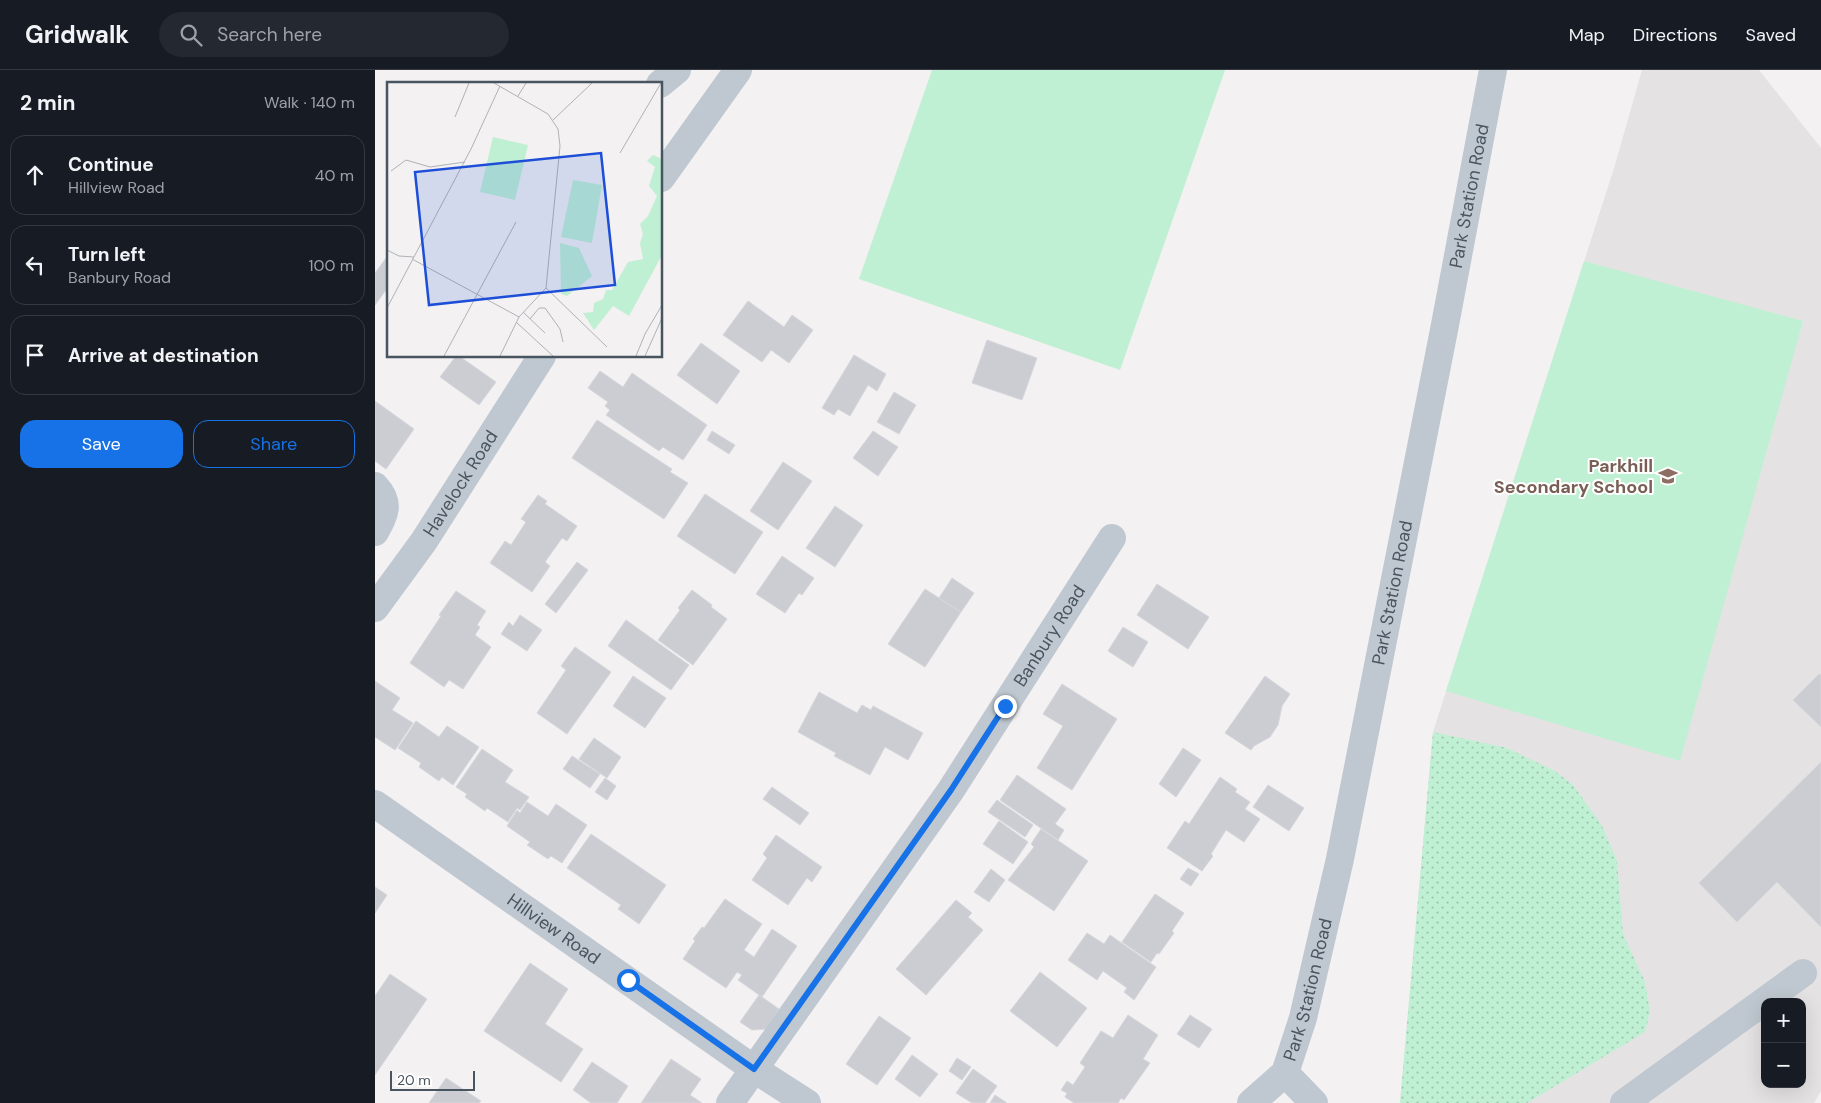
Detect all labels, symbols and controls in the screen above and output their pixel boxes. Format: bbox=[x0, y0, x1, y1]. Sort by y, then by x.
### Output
search box bbox=[159, 12, 509, 57]
text: Gridwalk bbox=[25, 19, 129, 50]
icon: search bbox=[177, 21, 205, 49]
text: Search here bbox=[217, 22, 322, 47]
text: Map bbox=[1569, 23, 1605, 47]
text: Directions bbox=[1633, 23, 1718, 47]
text: Saved bbox=[1746, 23, 1796, 47]
inset map bbox=[387, 82, 663, 358]
text: 2 min bbox=[20, 89, 76, 117]
text: Walk · 140 m bbox=[264, 92, 355, 113]
street label: Park Station Road bbox=[1444, 122, 1495, 270]
text: Continue bbox=[68, 152, 154, 177]
icon: ahead bbox=[21, 161, 49, 189]
text: 40 m bbox=[315, 165, 354, 186]
text: Hillview Road bbox=[68, 177, 165, 198]
text: Turn left bbox=[68, 242, 146, 267]
icon: left bbox=[21, 251, 49, 279]
text: 100 m bbox=[309, 255, 354, 276]
text: Banbury Road bbox=[68, 267, 171, 288]
icon: arrive bbox=[21, 341, 49, 369]
text: Arrive at destination bbox=[68, 343, 259, 368]
button: Save bbox=[20, 420, 183, 468]
button: Share bbox=[193, 420, 355, 468]
street label: Havelock Road bbox=[418, 426, 503, 541]
place label: Parkhill Secondary School bbox=[1494, 454, 1653, 499]
school or university icon: Parkhill Secondary School bbox=[1657, 465, 1679, 487]
street label: Park Station Road bbox=[1366, 518, 1418, 667]
street label: Banbury Road bbox=[1008, 581, 1091, 691]
route end bbox=[994, 695, 1017, 718]
street label: Hillview Road bbox=[502, 888, 605, 970]
street label: Park Station Road bbox=[1278, 916, 1338, 1064]
route start bbox=[617, 969, 640, 992]
map controls bbox=[1761, 998, 1806, 1088]
button: + bbox=[1761, 998, 1806, 1043]
button: − bbox=[1761, 1043, 1806, 1088]
scale bar bbox=[390, 1068, 475, 1091]
text: 20 m bbox=[397, 1071, 431, 1089]

